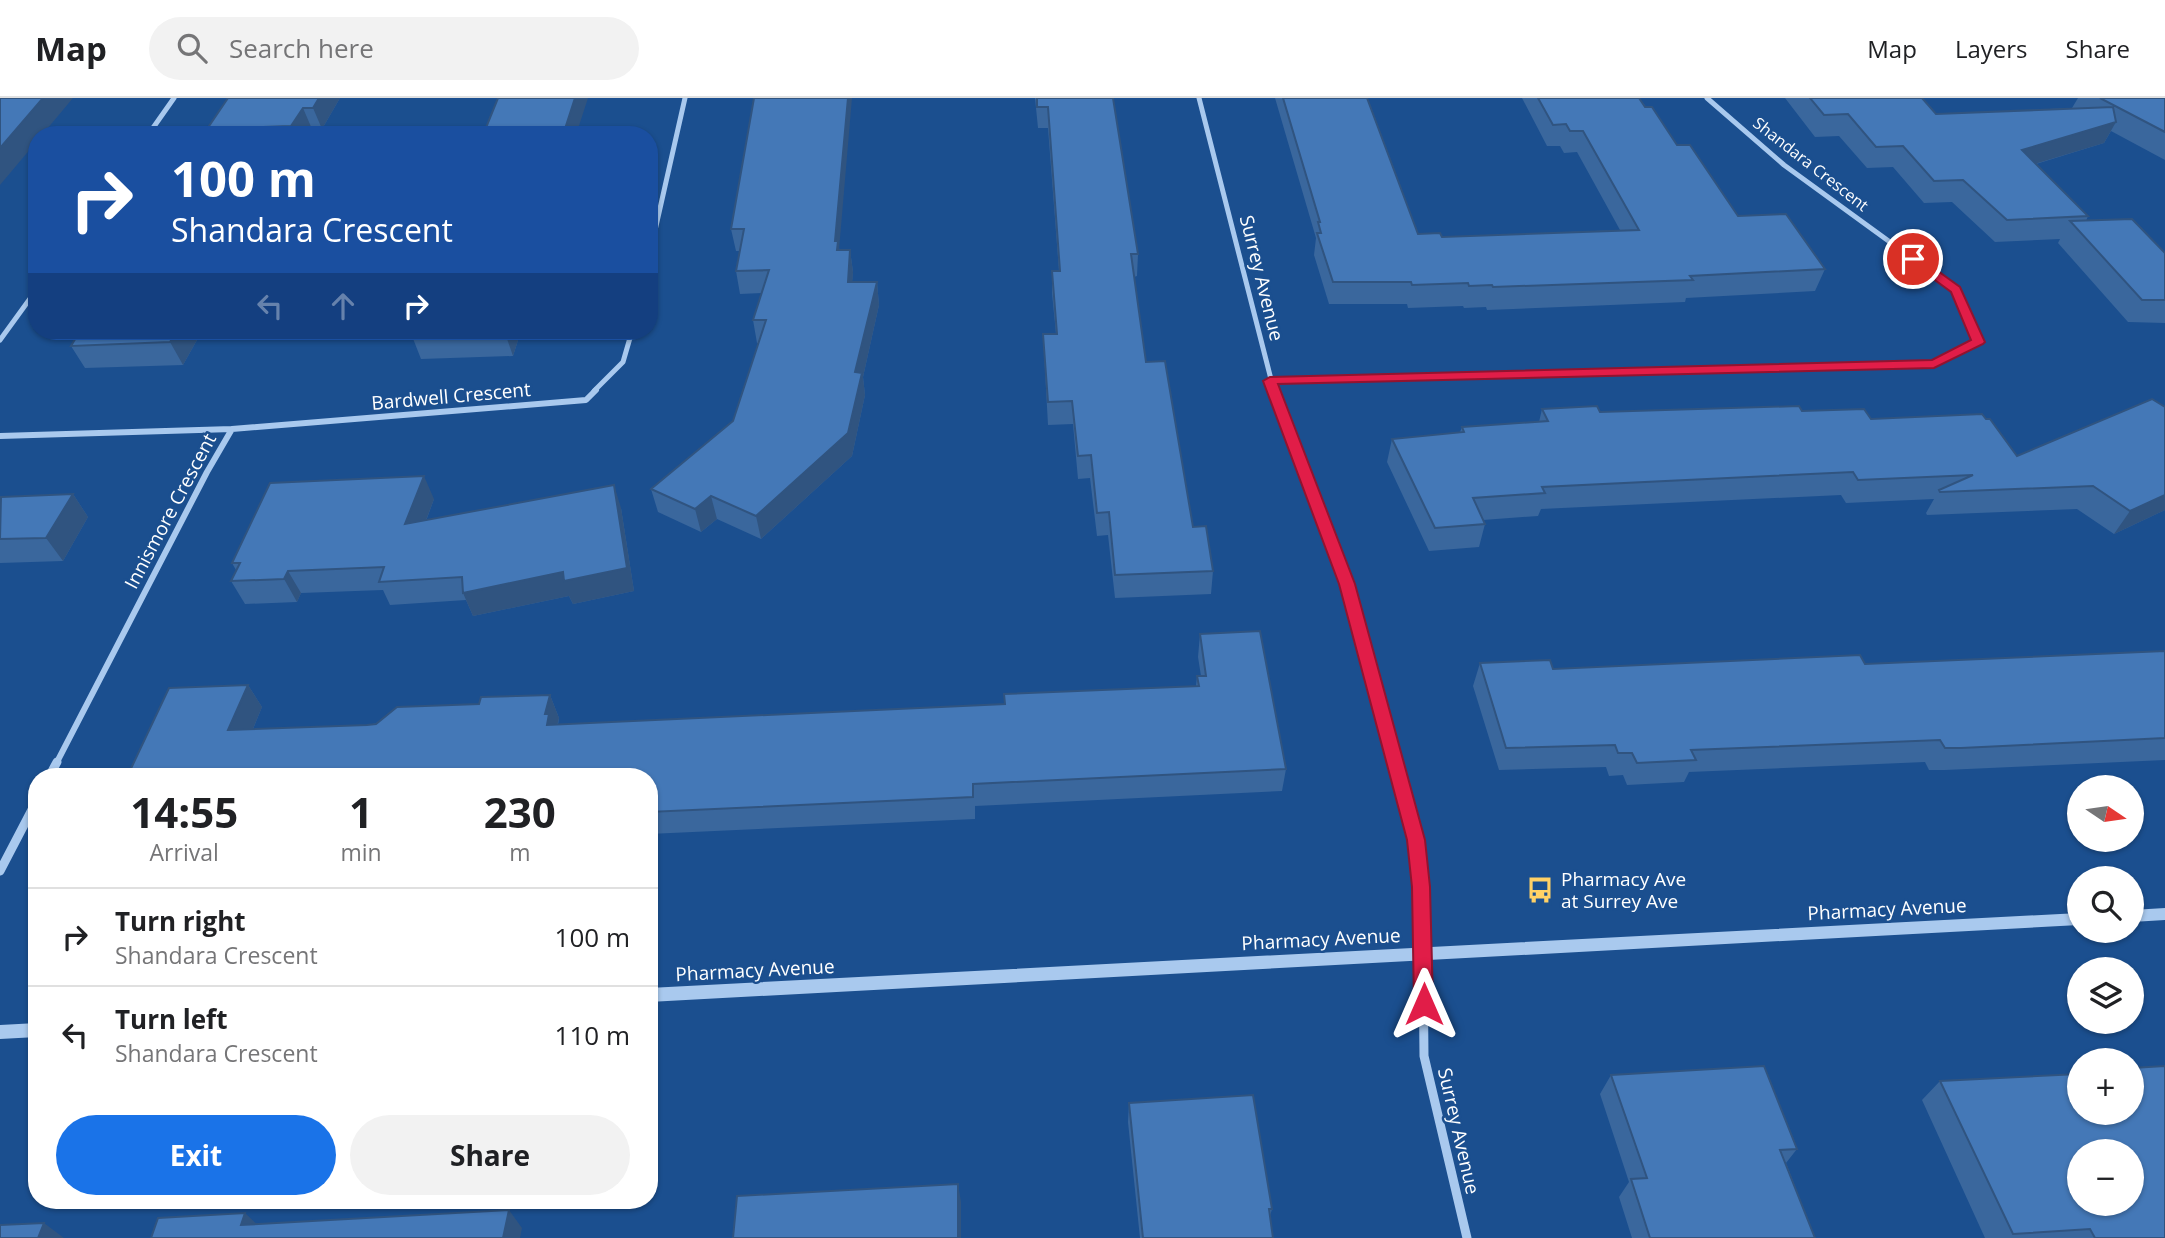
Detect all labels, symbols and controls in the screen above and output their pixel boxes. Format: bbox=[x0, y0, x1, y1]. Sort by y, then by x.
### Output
search box bbox=[149, 17, 639, 80]
text: Map bbox=[35, 26, 107, 71]
icon: search bbox=[173, 29, 211, 67]
text: Search here bbox=[229, 30, 374, 66]
text: Map bbox=[1867, 32, 1917, 65]
text: Layers bbox=[1955, 32, 2028, 65]
text: Share bbox=[2066, 32, 2130, 65]
street label: Shandara Crescent bbox=[1749, 112, 1874, 216]
text: 100 m bbox=[171, 145, 316, 211]
icon: right bbox=[56, 154, 147, 245]
text: Shandara Crescent bbox=[171, 208, 453, 251]
street label: Surrey Avenue bbox=[1234, 212, 1290, 344]
pin bbox=[1883, 229, 1943, 289]
icon: arrive bbox=[1894, 240, 1932, 278]
icon: left bbox=[251, 287, 289, 325]
icon: ahead bbox=[324, 287, 362, 325]
icon: right bbox=[397, 287, 435, 325]
street label: Bardwell Crescent bbox=[370, 376, 532, 416]
street label: Innismore Crescent bbox=[118, 429, 222, 593]
north arrow bbox=[2067, 775, 2144, 852]
map controls bbox=[2067, 775, 2144, 1216]
text: 14:55 bbox=[130, 783, 238, 840]
text: 1 bbox=[349, 783, 373, 840]
text: 230 bbox=[484, 783, 556, 840]
text: Arrival bbox=[150, 836, 219, 868]
text: min bbox=[340, 836, 382, 868]
text: m bbox=[509, 836, 530, 868]
place label: Pharmacy Ave at Surrey Ave bbox=[1561, 866, 1686, 914]
button: search bbox=[2067, 866, 2144, 943]
bus stop icon: Pharmacy Ave at Surrey Ave bbox=[1525, 875, 1555, 905]
street label: Pharmacy Avenue bbox=[1807, 892, 1967, 926]
text: Turn right bbox=[115, 903, 246, 939]
icon: right bbox=[56, 918, 94, 956]
text: 100 m bbox=[555, 919, 630, 955]
street label: Pharmacy Avenue bbox=[1241, 922, 1401, 956]
text: Shandara Crescent bbox=[115, 939, 318, 971]
street label: Pharmacy Avenue bbox=[675, 953, 835, 987]
button: layers bbox=[2067, 957, 2144, 1034]
position arrow bbox=[1387, 967, 1461, 1041]
text: Turn left bbox=[115, 1001, 227, 1037]
icon: left bbox=[56, 1016, 94, 1054]
text: 110 m bbox=[555, 1017, 630, 1053]
text: Shandara Crescent bbox=[115, 1037, 318, 1069]
button: + bbox=[2067, 1048, 2144, 1125]
street label: Surrey Avenue bbox=[1432, 1065, 1486, 1197]
button: Exit bbox=[56, 1115, 336, 1195]
button: Share bbox=[350, 1115, 630, 1195]
button: − bbox=[2067, 1139, 2144, 1216]

